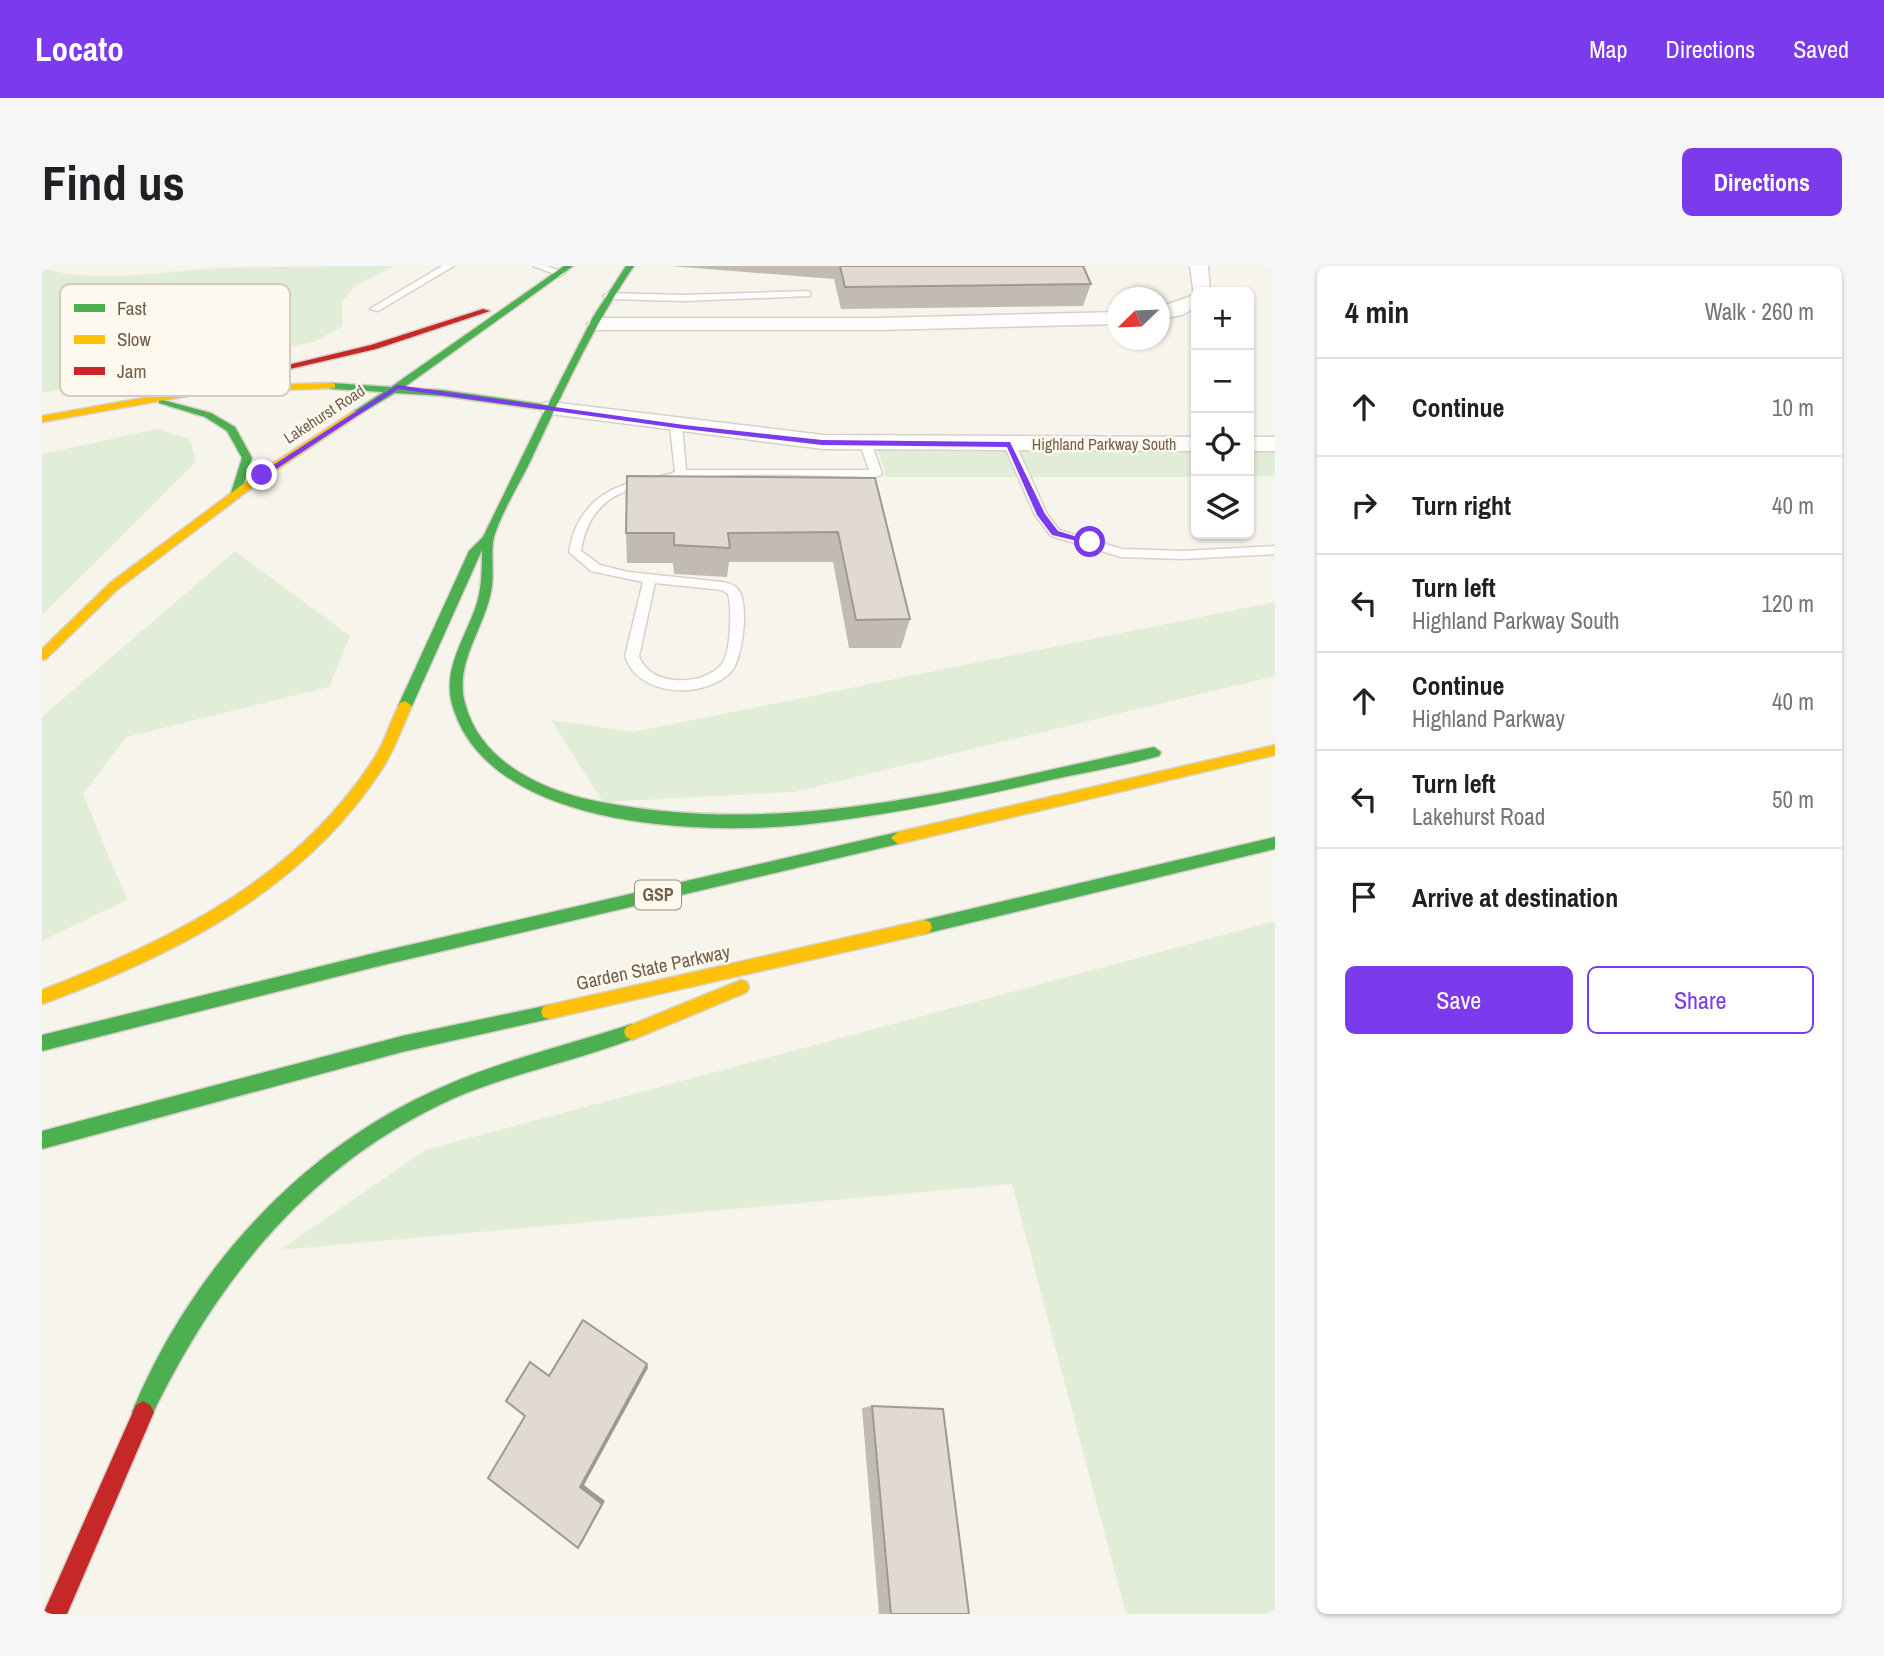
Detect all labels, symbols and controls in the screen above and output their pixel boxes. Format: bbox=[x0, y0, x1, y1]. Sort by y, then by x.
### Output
text: Locato bbox=[35, 27, 124, 71]
text: Map bbox=[1589, 33, 1627, 65]
text: Directions bbox=[1665, 33, 1755, 65]
text: Saved bbox=[1793, 33, 1849, 65]
button: Directions bbox=[1682, 148, 1842, 216]
text: Find us bbox=[42, 149, 185, 215]
legend bbox=[60, 284, 290, 396]
north arrow bbox=[1107, 287, 1170, 350]
map controls bbox=[1191, 287, 1254, 539]
button: + bbox=[1191, 287, 1254, 350]
text: 4 min bbox=[1345, 292, 1409, 332]
text: Fast bbox=[117, 295, 147, 321]
text: Walk · 260 m bbox=[1705, 296, 1814, 327]
text: Slow bbox=[117, 326, 152, 352]
button: − bbox=[1191, 350, 1254, 413]
text: Jam bbox=[117, 358, 146, 384]
street label: Lakehurst Road bbox=[279, 380, 369, 448]
icon: ahead bbox=[1345, 388, 1383, 426]
text: Continue bbox=[1412, 390, 1504, 425]
text: 10 m bbox=[1772, 392, 1814, 423]
button: locate bbox=[1191, 413, 1254, 476]
street label: Highland Parkway South bbox=[1032, 433, 1176, 455]
route end bbox=[246, 459, 277, 490]
button: layers bbox=[1191, 476, 1254, 539]
icon: right bbox=[1345, 486, 1383, 524]
text: Turn right bbox=[1412, 488, 1511, 523]
text: 40 m bbox=[1772, 490, 1814, 521]
route start bbox=[1074, 526, 1105, 557]
text: Turn left bbox=[1412, 570, 1496, 605]
icon: left bbox=[1345, 584, 1383, 622]
text: 120 m bbox=[1762, 588, 1814, 619]
text: Highland Parkway South bbox=[1412, 605, 1620, 636]
text: Continue bbox=[1412, 668, 1504, 703]
icon: ahead bbox=[1345, 682, 1383, 720]
text: 40 m bbox=[1772, 686, 1814, 717]
text: Highland Parkway bbox=[1412, 703, 1565, 734]
text: Turn left bbox=[1412, 766, 1496, 801]
icon: left bbox=[1345, 780, 1383, 818]
text: 50 m bbox=[1772, 784, 1814, 815]
text: Lakehurst Road bbox=[1412, 801, 1545, 832]
icon: arrive bbox=[1345, 878, 1383, 916]
road number: GSP bbox=[635, 880, 681, 910]
text: Arrive at destination bbox=[1412, 880, 1618, 915]
street label: Garden State Parkway bbox=[574, 938, 733, 996]
button: Save bbox=[1345, 966, 1573, 1034]
button: Share bbox=[1587, 966, 1814, 1034]

